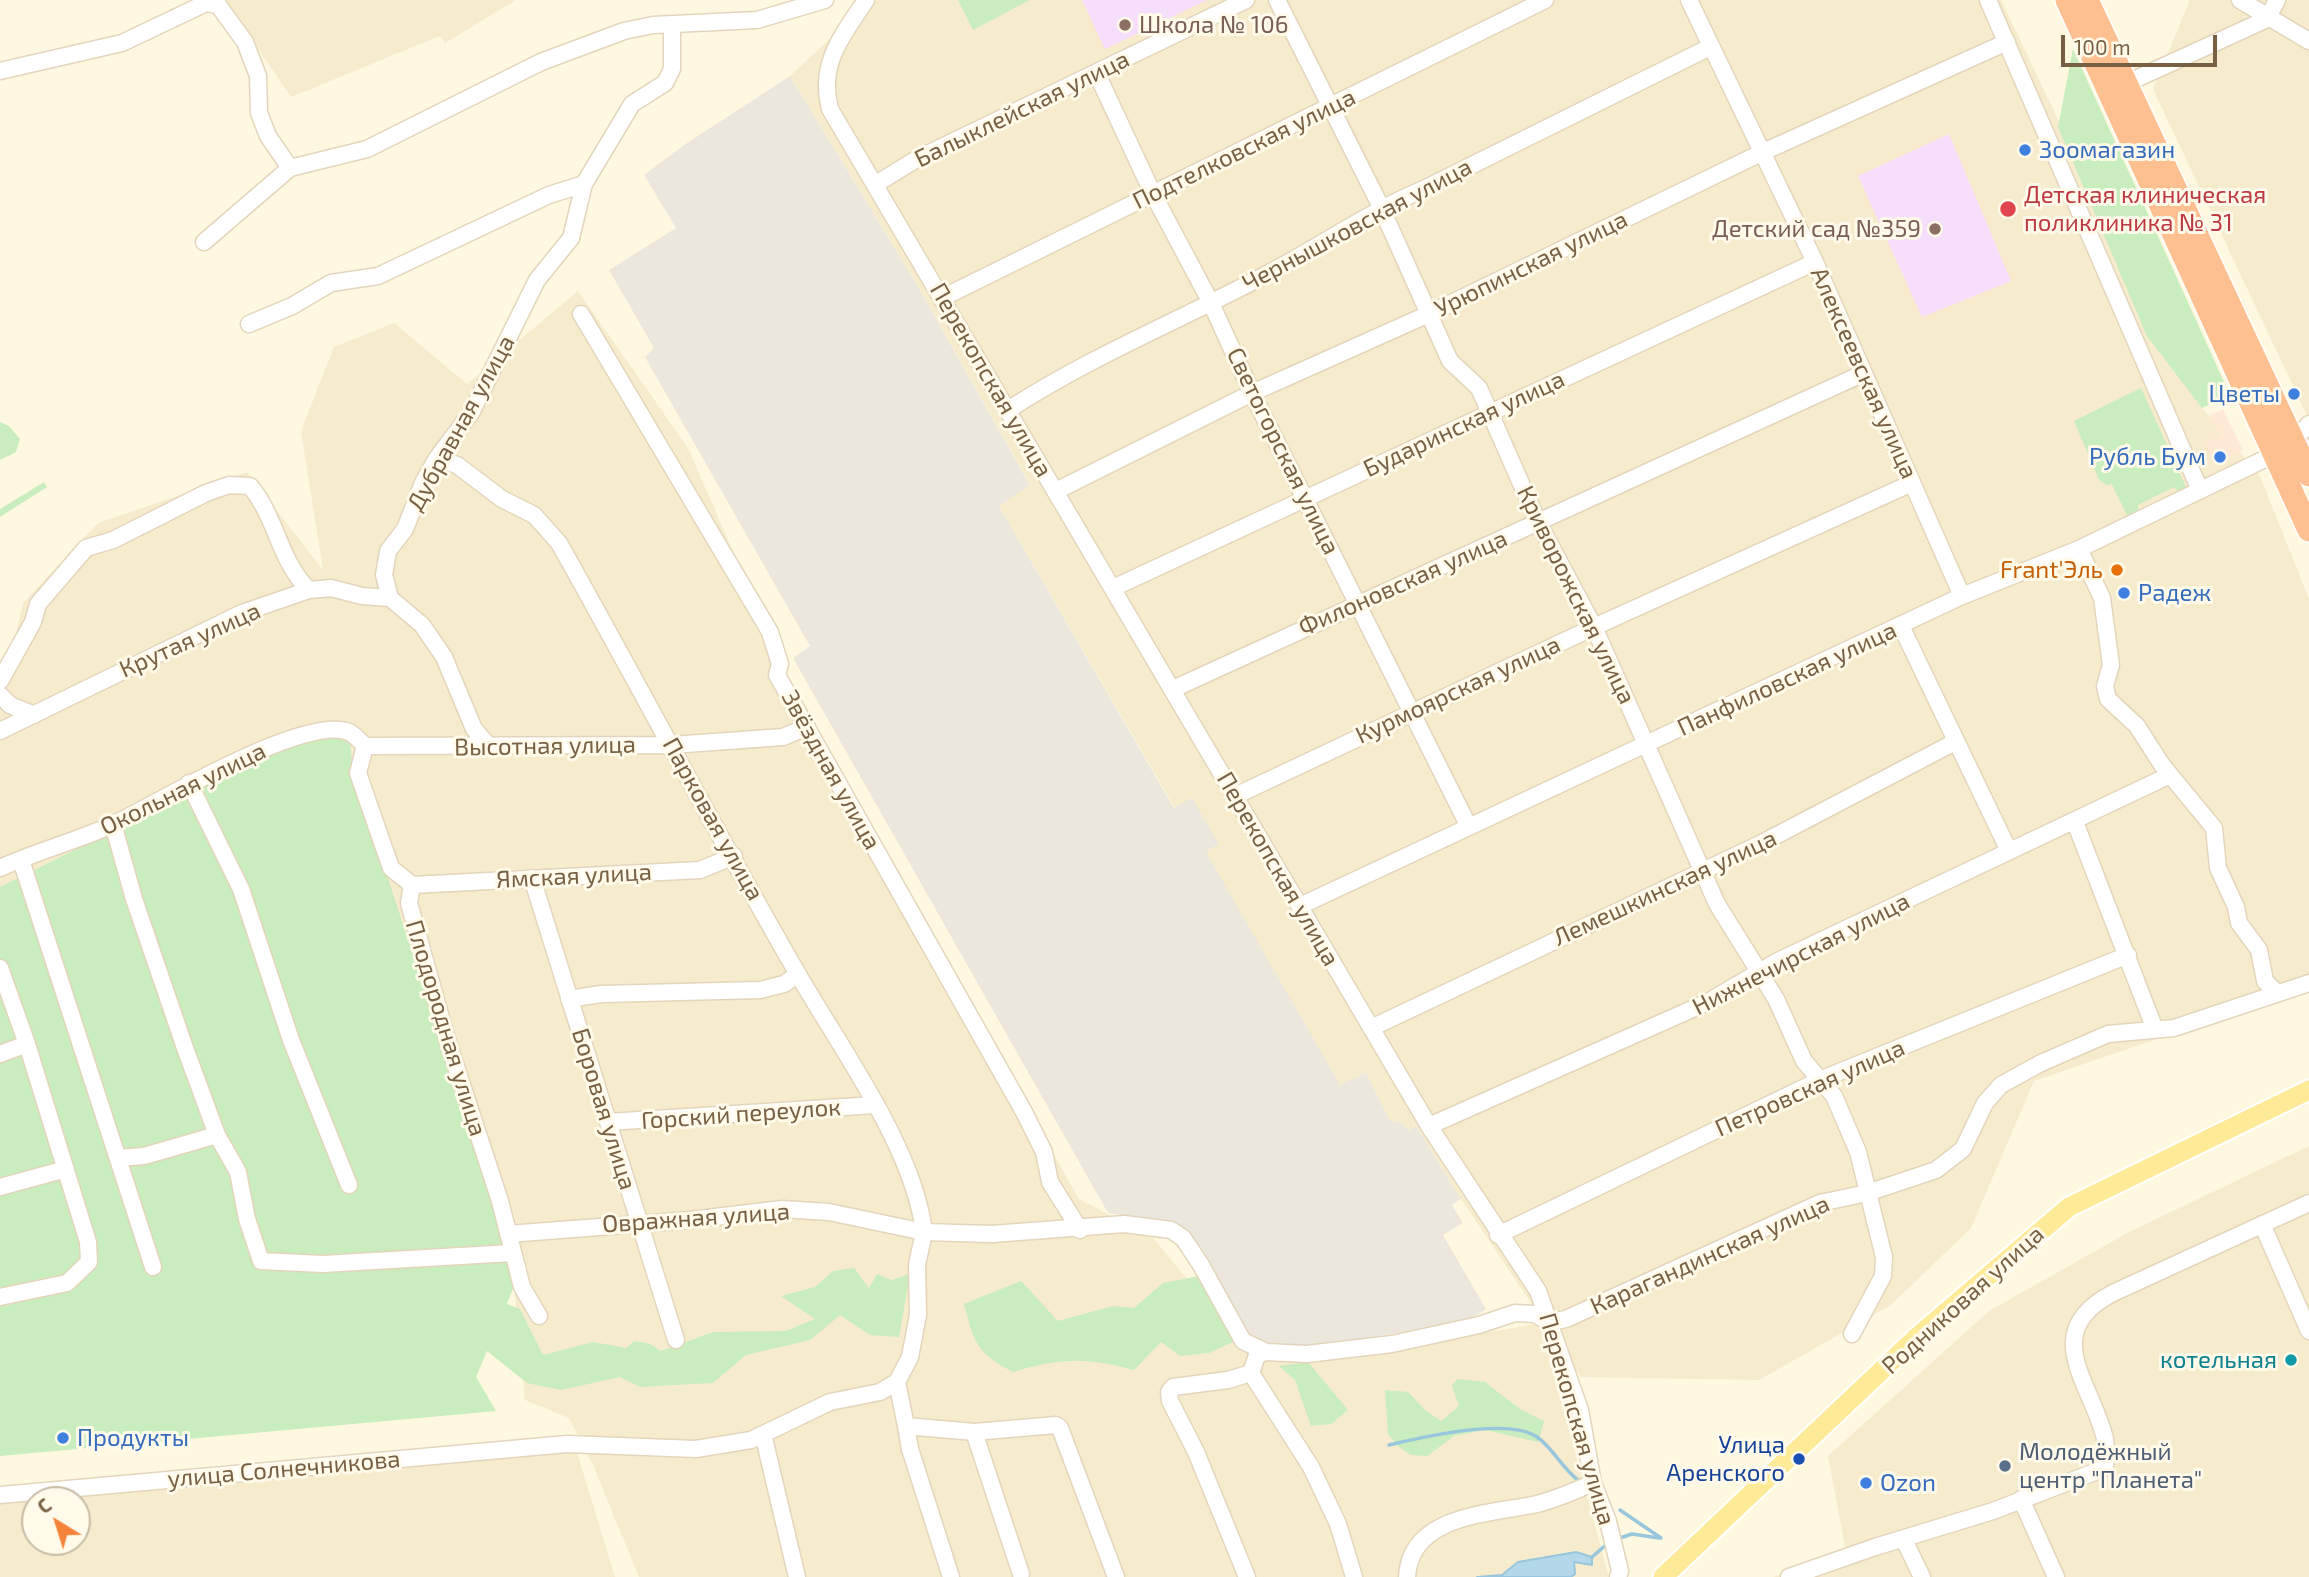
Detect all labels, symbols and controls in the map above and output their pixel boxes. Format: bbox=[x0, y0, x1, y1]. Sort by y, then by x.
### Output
place label: Школа № 106 bbox=[1139, 11, 1288, 39]
marker: Школа № 106 bbox=[1117, 17, 1133, 33]
scale bar bbox=[2064, 21, 2220, 65]
text: 100 m bbox=[2074, 34, 2131, 59]
street label: Балыклейская улица bbox=[910, 45, 1134, 173]
street label: Подтелковская улица bbox=[1128, 82, 1360, 216]
place label: Зоомагазин bbox=[2039, 136, 2175, 164]
marker: Зоомагазин bbox=[2017, 142, 2033, 158]
street label: Чернышковская улица bbox=[1237, 152, 1477, 298]
place label: Детская клиническая поликлиника № 31 bbox=[2024, 181, 2266, 237]
marker: Детская клиническая поликлиника № 31 bbox=[1998, 199, 2018, 219]
street label: Урюпинская улица bbox=[1430, 205, 1632, 323]
place label: Детский сад №359 bbox=[1712, 215, 1921, 243]
marker: Детский сад №359 bbox=[1927, 221, 1943, 237]
street label: Алексеевская улица bbox=[1804, 263, 1924, 483]
street label: Перекопская улица bbox=[924, 278, 1058, 482]
street label: Дубравная улица bbox=[401, 330, 521, 516]
street label: Светогорская улица bbox=[1220, 343, 1346, 559]
street label: Бударинская улица bbox=[1359, 365, 1569, 483]
place label: Цветы bbox=[2209, 380, 2280, 408]
marker: Цветы bbox=[2286, 386, 2302, 402]
place label: Рубль Бум bbox=[2089, 443, 2206, 471]
marker: Рубль Бум bbox=[2212, 449, 2228, 465]
street label: Криворожская улица bbox=[1511, 481, 1641, 709]
street label: Филоновская улица bbox=[1294, 524, 1512, 642]
place label: Frant'Эль bbox=[2000, 556, 2103, 584]
marker: Frant'Эль bbox=[2109, 562, 2125, 578]
place label: Радеж bbox=[2138, 579, 2211, 607]
marker: Радеж bbox=[2116, 585, 2132, 601]
street label: Крутая улица bbox=[115, 596, 265, 684]
street label: Панфиловская улица bbox=[1673, 616, 1901, 742]
street label: Курмоярская улица bbox=[1351, 630, 1565, 750]
street label: Звёздная улица bbox=[775, 685, 887, 855]
street label: Высотная улица bbox=[454, 730, 636, 762]
street label: Парковая улица bbox=[656, 733, 770, 905]
street label: Окольная улица bbox=[95, 736, 271, 842]
street label: Перекопская улица bbox=[1211, 767, 1345, 971]
street label: Лемешкинская улица bbox=[1549, 824, 1781, 952]
street label: Ямская улица bbox=[495, 858, 653, 894]
street label: Нижнечирская улица bbox=[1687, 887, 1915, 1021]
street label: Плодородная улица bbox=[399, 916, 493, 1140]
street label: Боровая улица bbox=[566, 1025, 642, 1193]
street label: Петровская улица bbox=[1711, 1033, 1909, 1143]
street label: Горский переулок bbox=[640, 1093, 842, 1135]
street label: Карагандинская улица bbox=[1586, 1189, 1834, 1321]
street label: Овражная улица bbox=[601, 1197, 791, 1239]
street label: Родниковая улица bbox=[1876, 1220, 2050, 1380]
street label: Перекопская улица bbox=[1533, 1309, 1621, 1529]
place label: котельная bbox=[2160, 1346, 2277, 1374]
marker: котельная bbox=[2283, 1352, 2299, 1368]
place label: Продукты bbox=[77, 1424, 189, 1452]
marker: Продукты bbox=[55, 1430, 71, 1446]
place label: Улица Аренского bbox=[1666, 1431, 1785, 1487]
place label: Молодёжный центр "Планета" bbox=[2019, 1438, 2202, 1494]
street label: улица Солнечникова bbox=[166, 1444, 402, 1494]
marker: Улица Аренского bbox=[1791, 1451, 1807, 1467]
marker: Молодёжный центр "Планета" bbox=[1997, 1458, 2013, 1474]
place label: Ozon bbox=[1880, 1469, 1936, 1497]
marker: Ozon bbox=[1858, 1475, 1874, 1491]
north arrow bbox=[21, 1486, 91, 1556]
text: С bbox=[33, 1493, 55, 1518]

